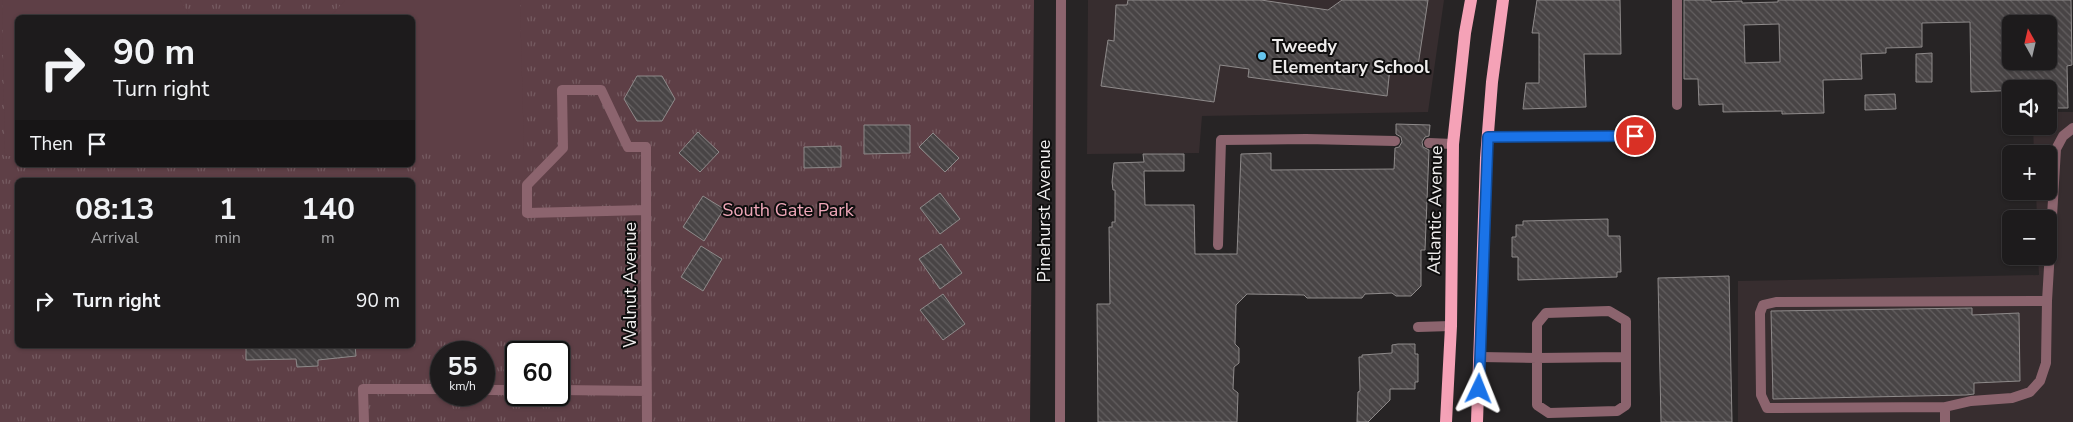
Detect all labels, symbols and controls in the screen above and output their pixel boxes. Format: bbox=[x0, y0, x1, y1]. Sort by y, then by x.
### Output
north arrow bbox=[2002, 15, 2058, 70]
map controls bbox=[2002, 15, 2057, 265]
text: 90 m bbox=[113, 29, 195, 76]
place label: Tweedy Elementary School bbox=[1272, 34, 1430, 79]
icon: right bbox=[30, 35, 95, 100]
marker: Tweedy Elementary School bbox=[1256, 50, 1268, 62]
text: Turn right bbox=[113, 74, 209, 104]
button: sound bbox=[2002, 80, 2057, 135]
pin bbox=[1614, 115, 1656, 157]
icon: arrive bbox=[1621, 122, 1649, 150]
icon: arrive bbox=[83, 130, 111, 158]
text: Then bbox=[30, 131, 73, 157]
street label: Pinehurst Avenue bbox=[1032, 140, 1056, 282]
street label: Atlantic Avenue bbox=[1422, 145, 1448, 275]
button: + bbox=[2002, 145, 2057, 200]
text: 08:13 bbox=[75, 189, 154, 230]
text: 1 bbox=[219, 189, 237, 230]
text: 140 bbox=[301, 189, 355, 230]
park label: South Gate Park bbox=[722, 198, 855, 222]
button: − bbox=[2002, 210, 2057, 265]
street label: Walnut Avenue bbox=[618, 222, 642, 348]
text: Arrival bbox=[91, 227, 139, 249]
text: min bbox=[214, 227, 241, 249]
text: m bbox=[321, 227, 335, 249]
icon: right bbox=[30, 287, 58, 315]
text: Turn right bbox=[73, 288, 160, 314]
text: 90 m bbox=[356, 288, 400, 314]
speed limit sign: 60 bbox=[505, 341, 570, 406]
text: 55 bbox=[447, 350, 478, 384]
position arrow bbox=[1452, 362, 1504, 414]
text: km/h bbox=[449, 378, 476, 394]

